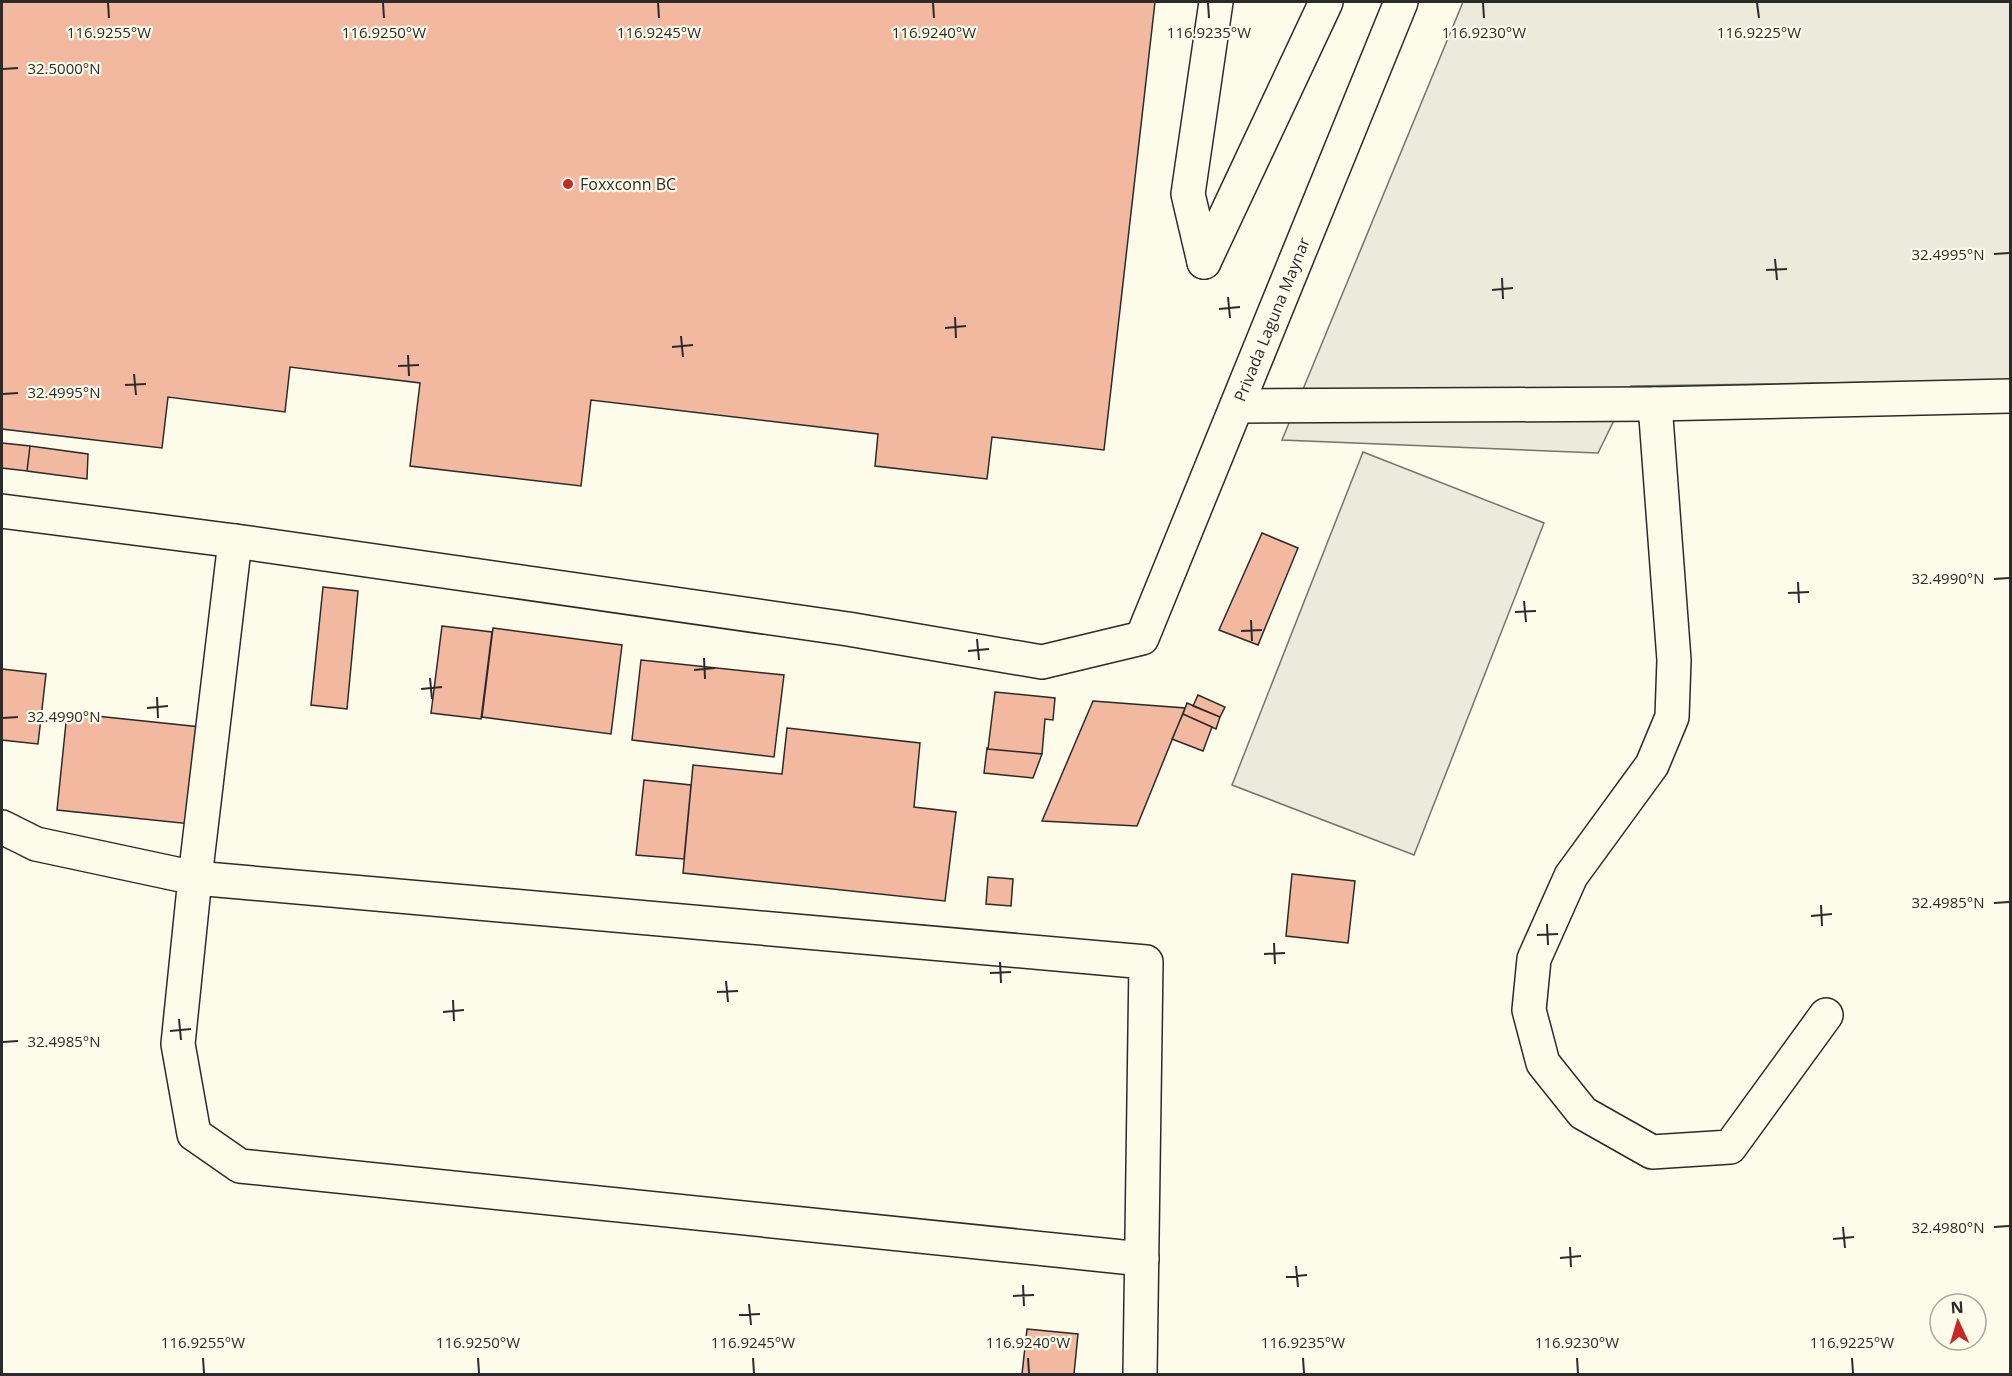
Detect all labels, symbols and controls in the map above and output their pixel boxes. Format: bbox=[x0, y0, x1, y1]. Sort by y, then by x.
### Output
text: 116.9255°W bbox=[67, 22, 151, 42]
text: 116.9250°W bbox=[342, 22, 426, 42]
text: 116.9245°W bbox=[617, 22, 701, 42]
text: 116.9240°W bbox=[892, 22, 976, 42]
text: 116.9235°W bbox=[1167, 22, 1251, 42]
text: 116.9230°W bbox=[1442, 22, 1526, 42]
text: 116.9225°W bbox=[1717, 22, 1801, 42]
text: 32.5000°N bbox=[27, 58, 101, 78]
place label: Foxxconn BC bbox=[580, 173, 676, 195]
marker: Foxxconn BC bbox=[561, 177, 575, 191]
street label: Privada Laguna Maynar bbox=[1229, 234, 1315, 405]
text: 32.4995°N bbox=[1911, 244, 1985, 264]
text: 32.4995°N bbox=[27, 382, 101, 402]
text: 32.4990°N bbox=[1911, 568, 1985, 588]
text: 32.4990°N bbox=[27, 706, 101, 726]
text: 32.4985°N bbox=[1911, 892, 1985, 912]
text: 32.4985°N bbox=[27, 1031, 101, 1051]
text: 32.4980°N bbox=[1911, 1217, 1985, 1237]
north arrow bbox=[1928, 1292, 1988, 1352]
text: N bbox=[1950, 1296, 1964, 1318]
text: 116.9255°W bbox=[161, 1332, 245, 1352]
text: 116.9250°W bbox=[436, 1332, 520, 1352]
text: 116.9245°W bbox=[711, 1332, 795, 1352]
text: 116.9240°W bbox=[986, 1332, 1070, 1352]
text: 116.9235°W bbox=[1261, 1332, 1345, 1352]
text: 116.9230°W bbox=[1535, 1332, 1619, 1352]
text: 116.9225°W bbox=[1810, 1332, 1894, 1352]

